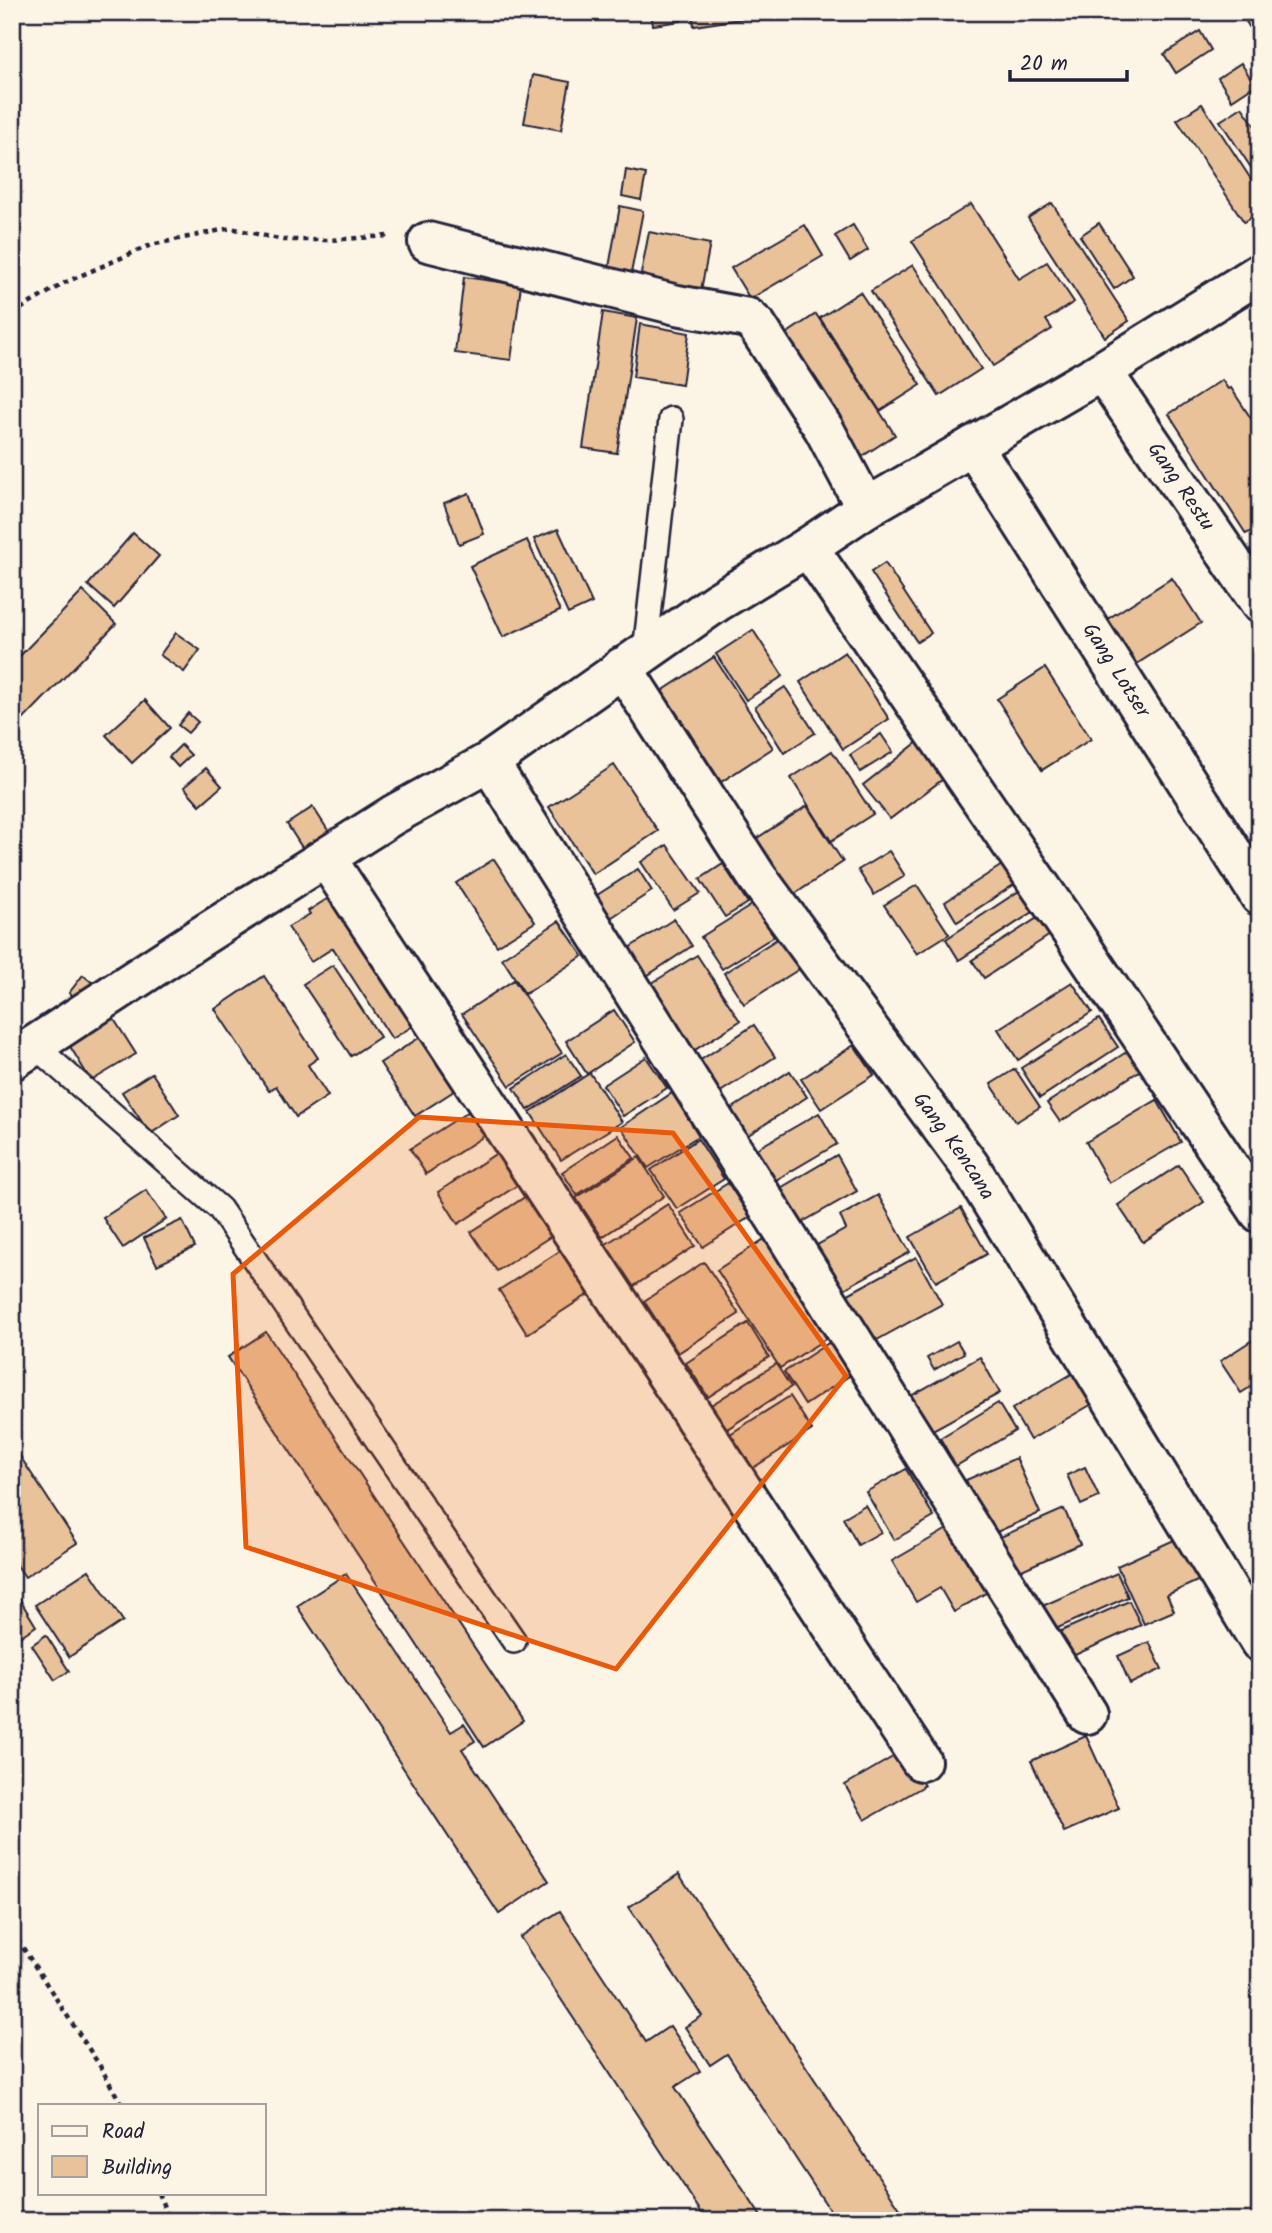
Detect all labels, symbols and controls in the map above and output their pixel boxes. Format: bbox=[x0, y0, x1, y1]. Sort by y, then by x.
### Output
scale bar bbox=[1010, 38, 1127, 82]
text: 20 m bbox=[1020, 48, 1068, 81]
street label: Gang Restu bbox=[1139, 436, 1223, 538]
street label: Gang Lotser bbox=[1073, 616, 1159, 725]
street label: Gang Kencana bbox=[904, 1085, 1003, 1207]
legend bbox=[38, 2104, 266, 2194]
text: Road bbox=[102, 2116, 145, 2149]
text: Building bbox=[102, 2152, 172, 2185]

